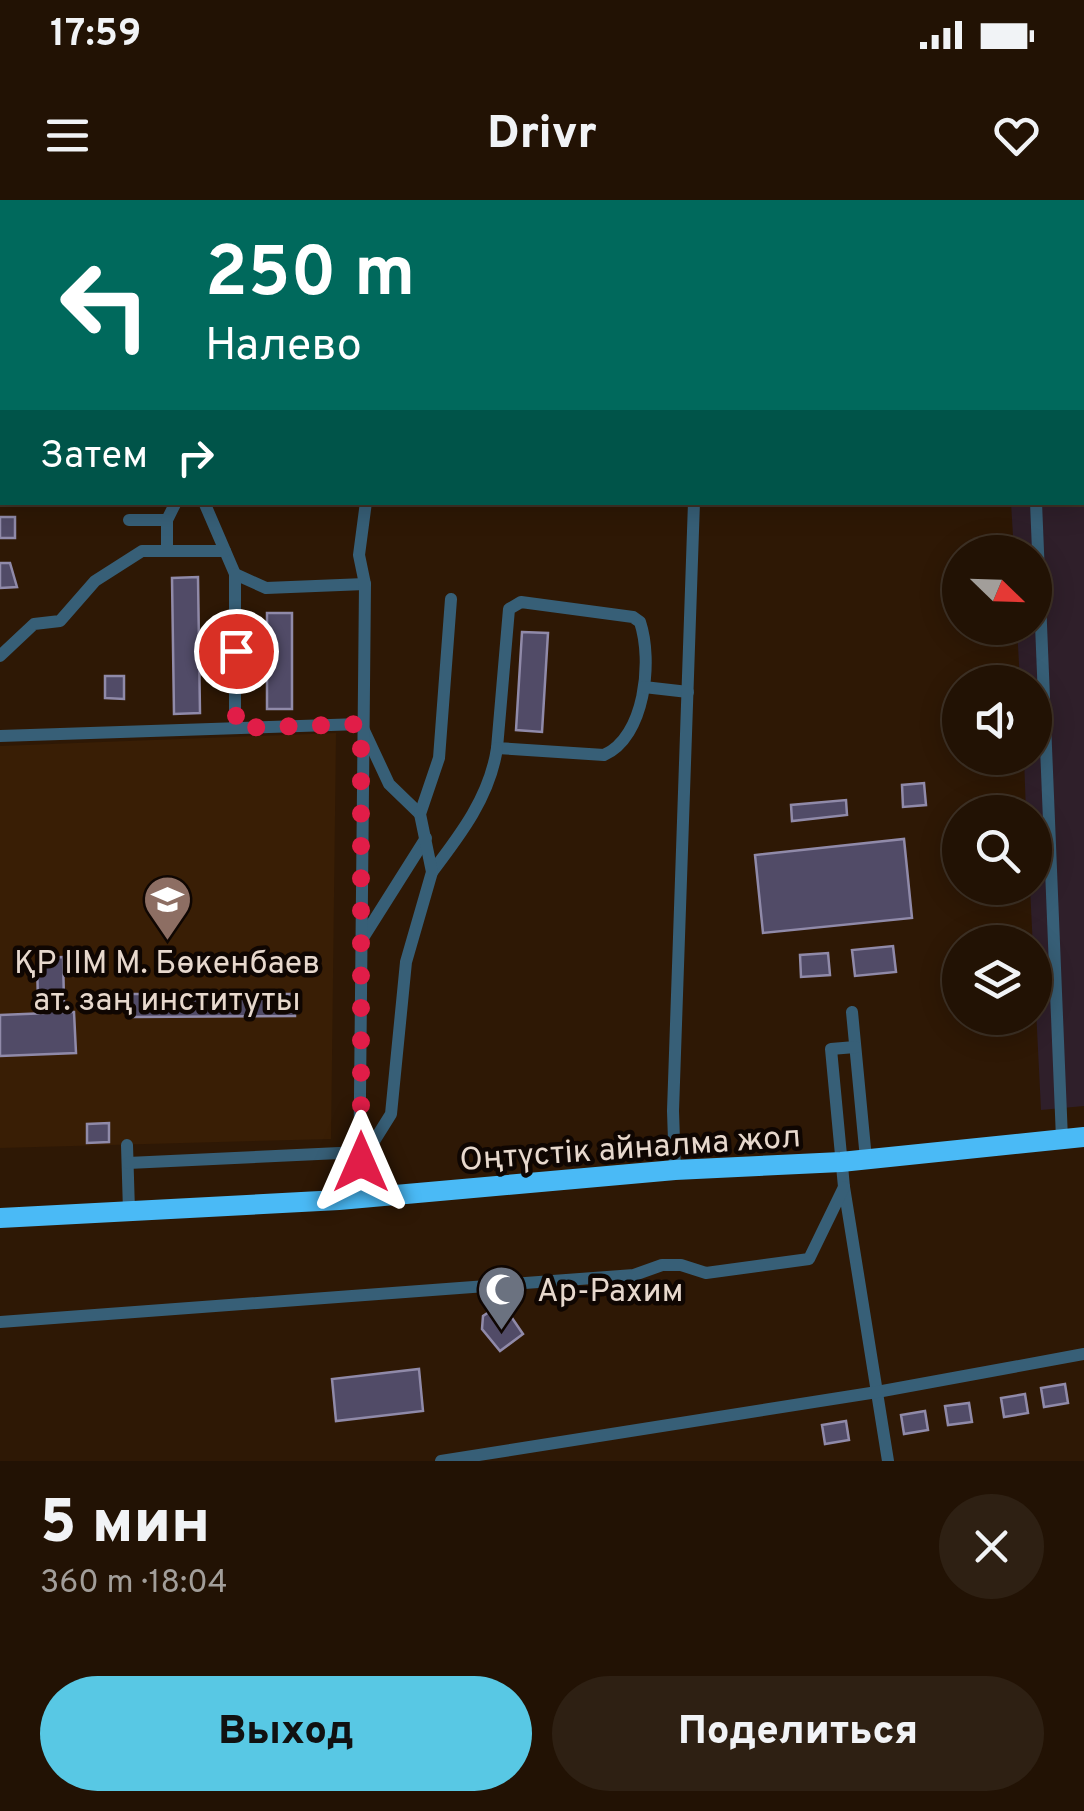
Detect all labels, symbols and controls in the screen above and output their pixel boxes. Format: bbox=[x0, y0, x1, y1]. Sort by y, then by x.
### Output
text: 17:59 bbox=[50, 11, 141, 60]
text: Drivr bbox=[487, 107, 597, 164]
icon: menu bbox=[40, 108, 95, 163]
icon: heart bbox=[989, 108, 1044, 163]
text: 250 m bbox=[205, 232, 415, 321]
icon: left bbox=[40, 240, 170, 370]
text: Налево bbox=[205, 319, 362, 376]
icon: right bbox=[168, 430, 223, 485]
text: Затем bbox=[40, 433, 148, 482]
north arrow bbox=[942, 535, 1052, 645]
map controls bbox=[942, 535, 1052, 1035]
pin bbox=[194, 609, 279, 694]
icon: arrive bbox=[209, 624, 264, 679]
button: sound bbox=[942, 665, 1052, 775]
button: search bbox=[942, 795, 1052, 905]
school or university icon: ҚР ІІМ М. Бөкенбаев ат. заң институты bbox=[141, 874, 193, 942]
button: layers bbox=[942, 925, 1052, 1035]
place label: ҚР ІІМ М. Бөкенбаев ат. заң институты bbox=[14, 945, 320, 1022]
position arrow bbox=[309, 1110, 413, 1214]
street label: Оңтүстік айналма жол bbox=[458, 1118, 802, 1182]
mosque icon: Ар-Рахим bbox=[476, 1264, 528, 1332]
place label: Ар-Рахим bbox=[537, 1273, 683, 1313]
text: 5 мин bbox=[40, 1488, 210, 1564]
button: close bbox=[939, 1494, 1044, 1599]
text: 360 m · 18:04 bbox=[40, 1564, 228, 1604]
button: Выход bbox=[40, 1676, 532, 1791]
button: Поделиться bbox=[552, 1676, 1044, 1791]

